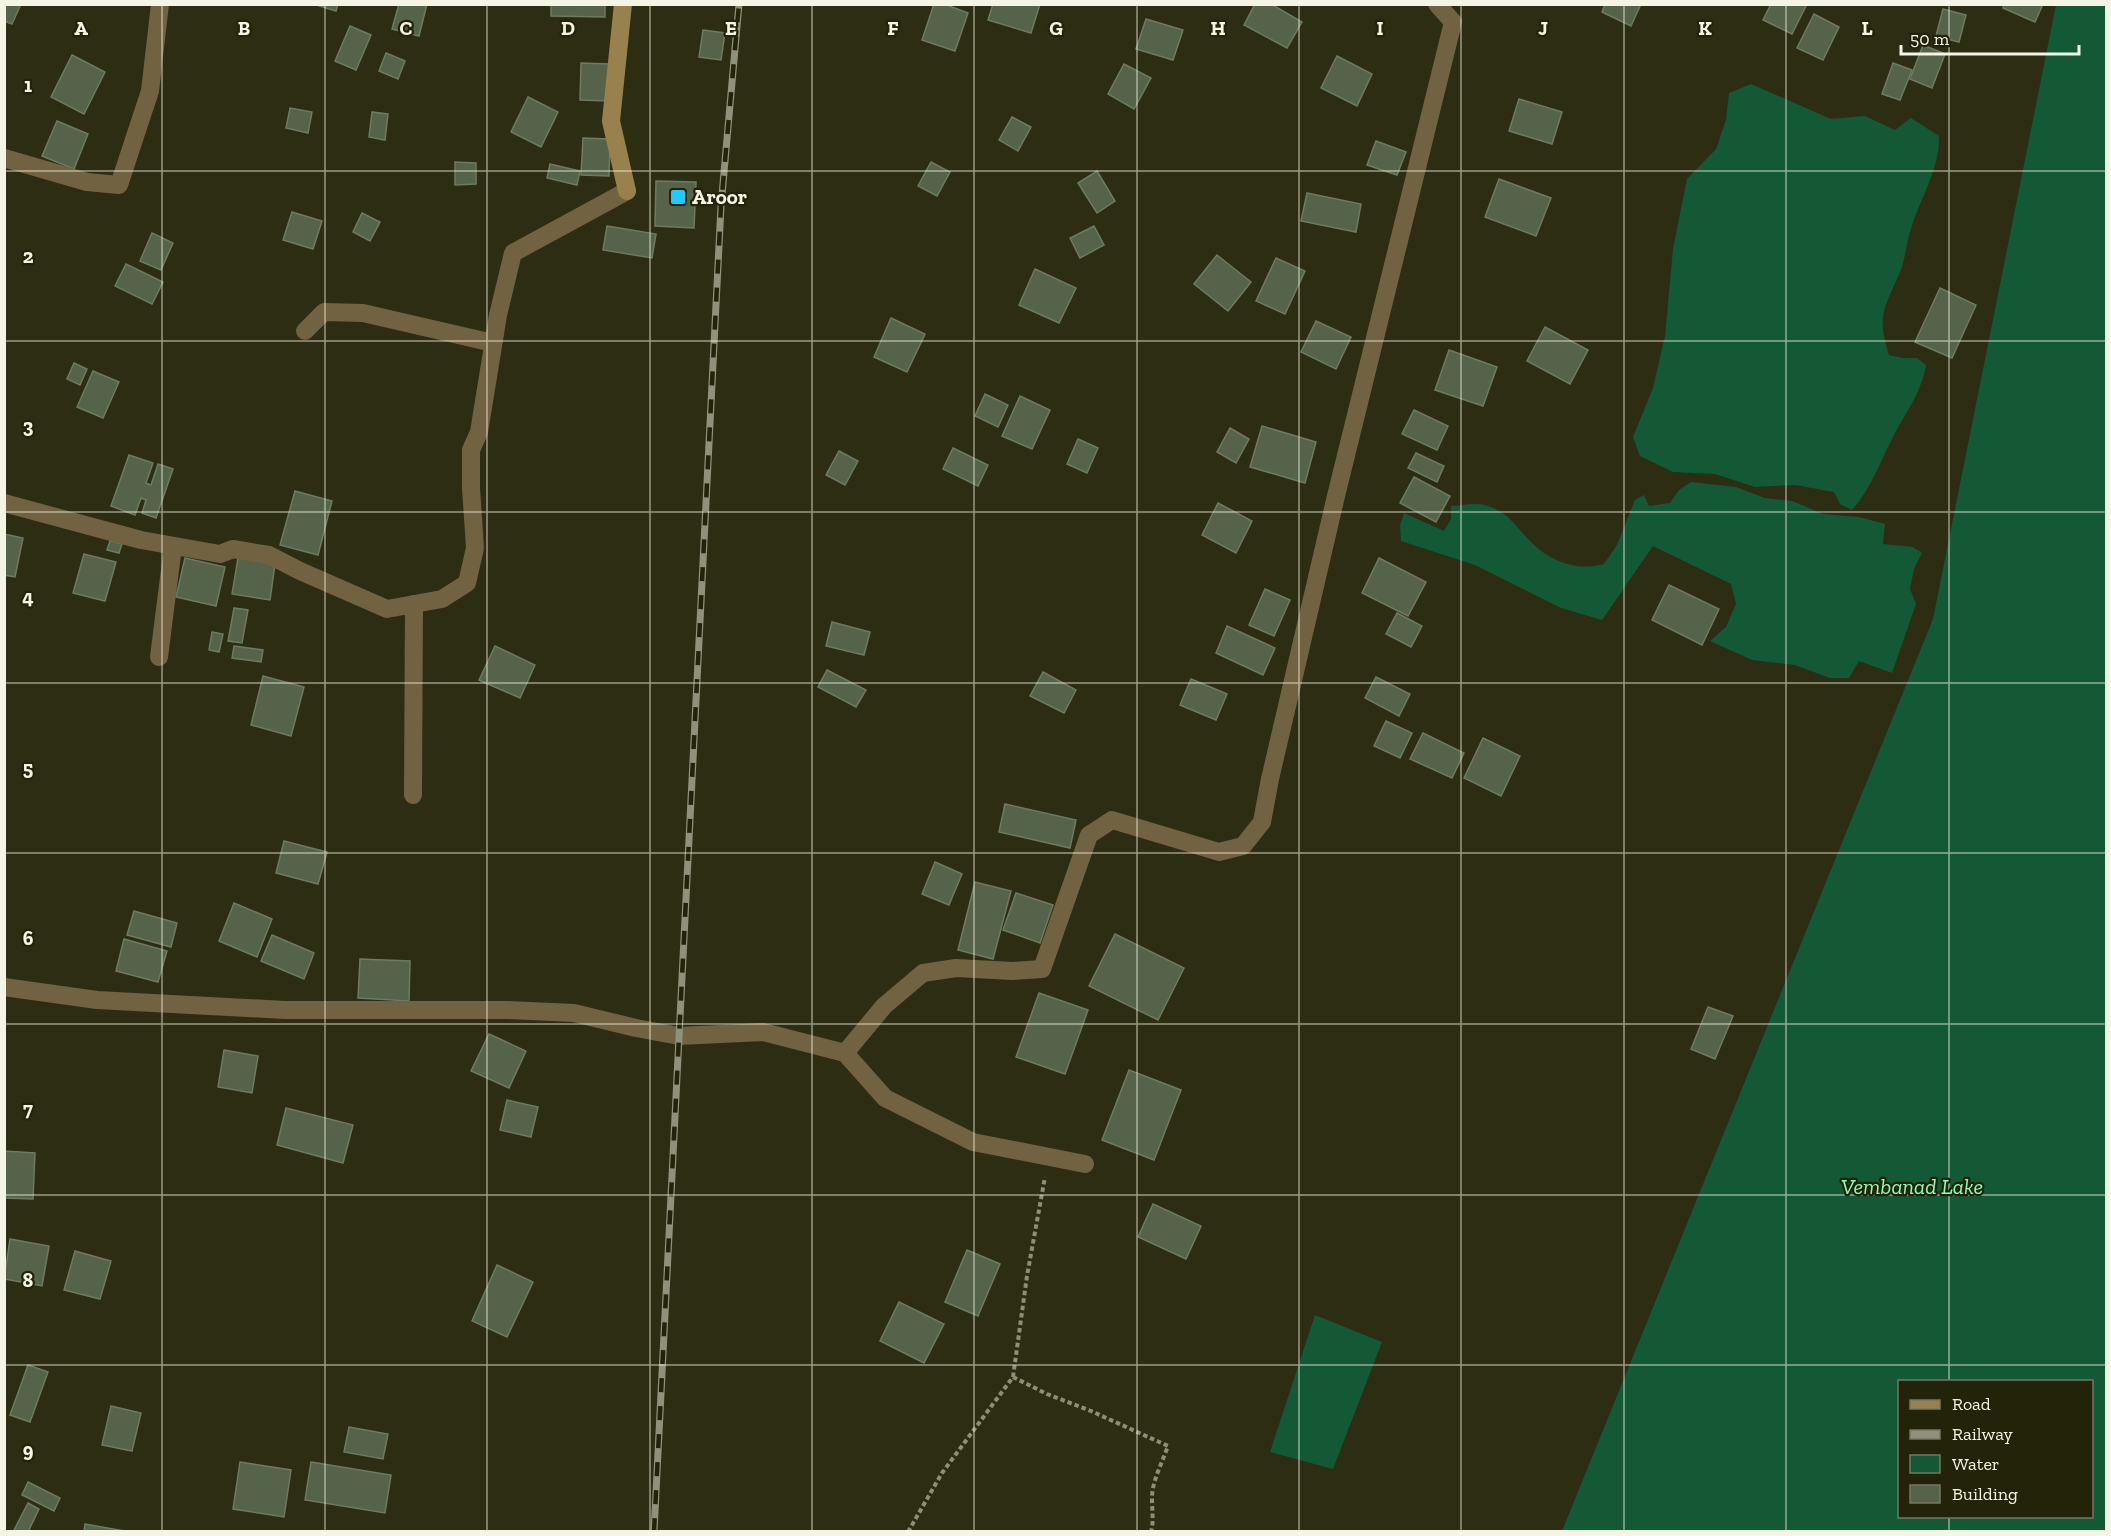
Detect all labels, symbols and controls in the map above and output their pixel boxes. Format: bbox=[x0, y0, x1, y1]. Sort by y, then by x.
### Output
text: A bbox=[74, 16, 88, 40]
text: B bbox=[238, 16, 250, 40]
text: C bbox=[400, 16, 413, 40]
text: D bbox=[561, 16, 575, 40]
text: E bbox=[725, 16, 737, 40]
text: F bbox=[887, 16, 899, 40]
text: G bbox=[1049, 16, 1063, 40]
text: H bbox=[1210, 16, 1226, 40]
text: I bbox=[1376, 16, 1384, 40]
text: J bbox=[1538, 16, 1548, 40]
text: K bbox=[1698, 16, 1712, 40]
text: L bbox=[1861, 16, 1873, 40]
scale bar bbox=[1901, 18, 2080, 56]
text: 50 m bbox=[1910, 28, 1950, 50]
text: 1 bbox=[24, 73, 32, 97]
place label: Aroor bbox=[692, 184, 747, 209]
marker: Aroor bbox=[669, 188, 687, 206]
text: 2 bbox=[23, 244, 34, 268]
text: 3 bbox=[23, 414, 34, 438]
text: 4 bbox=[22, 585, 34, 609]
text: 5 bbox=[23, 756, 33, 780]
text: 6 bbox=[23, 926, 34, 950]
text: 7 bbox=[23, 1097, 33, 1121]
water label: Vembanad Lake bbox=[1841, 1173, 1983, 1200]
text: 8 bbox=[23, 1268, 34, 1292]
legend bbox=[1898, 1380, 2093, 1518]
text: Road bbox=[1952, 1393, 1991, 1415]
text: Railway bbox=[1952, 1423, 2014, 1445]
text: 9 bbox=[23, 1438, 34, 1462]
text: Water bbox=[1952, 1453, 1999, 1475]
text: Building bbox=[1952, 1483, 2018, 1505]

